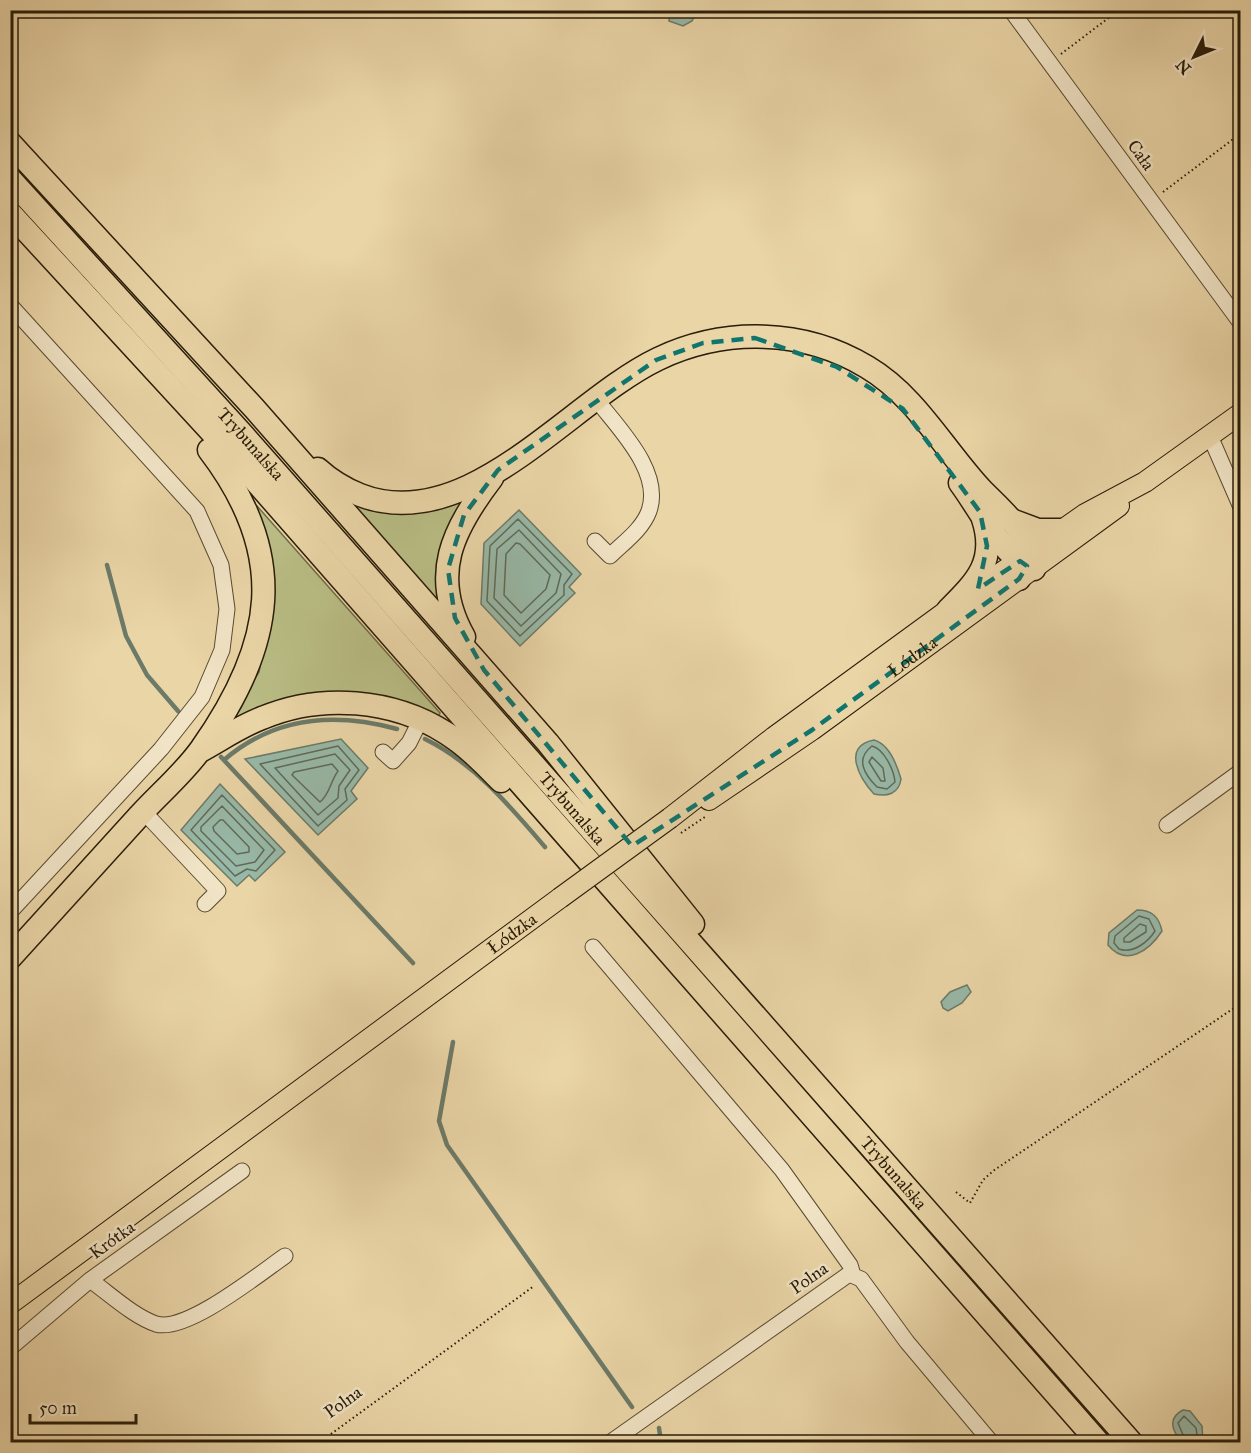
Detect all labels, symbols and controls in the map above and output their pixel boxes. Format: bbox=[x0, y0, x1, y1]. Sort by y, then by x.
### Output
north arrow bbox=[1164, 27, 1224, 87]
text: N bbox=[1172, 55, 1195, 78]
street label: Cała bbox=[1123, 135, 1160, 175]
street label: Trybunalska bbox=[213, 403, 289, 485]
street label: Łódzka bbox=[883, 631, 942, 682]
street label: Trybunalska bbox=[534, 767, 611, 850]
street label: Łódzka bbox=[483, 908, 541, 959]
street label: Trybunalska bbox=[856, 1132, 932, 1214]
street label: Krótka bbox=[85, 1216, 139, 1264]
street label: Polna bbox=[786, 1257, 833, 1299]
street label: Polna bbox=[320, 1381, 366, 1423]
scale bar bbox=[30, 1387, 136, 1425]
text: 50 m bbox=[39, 1397, 77, 1419]

